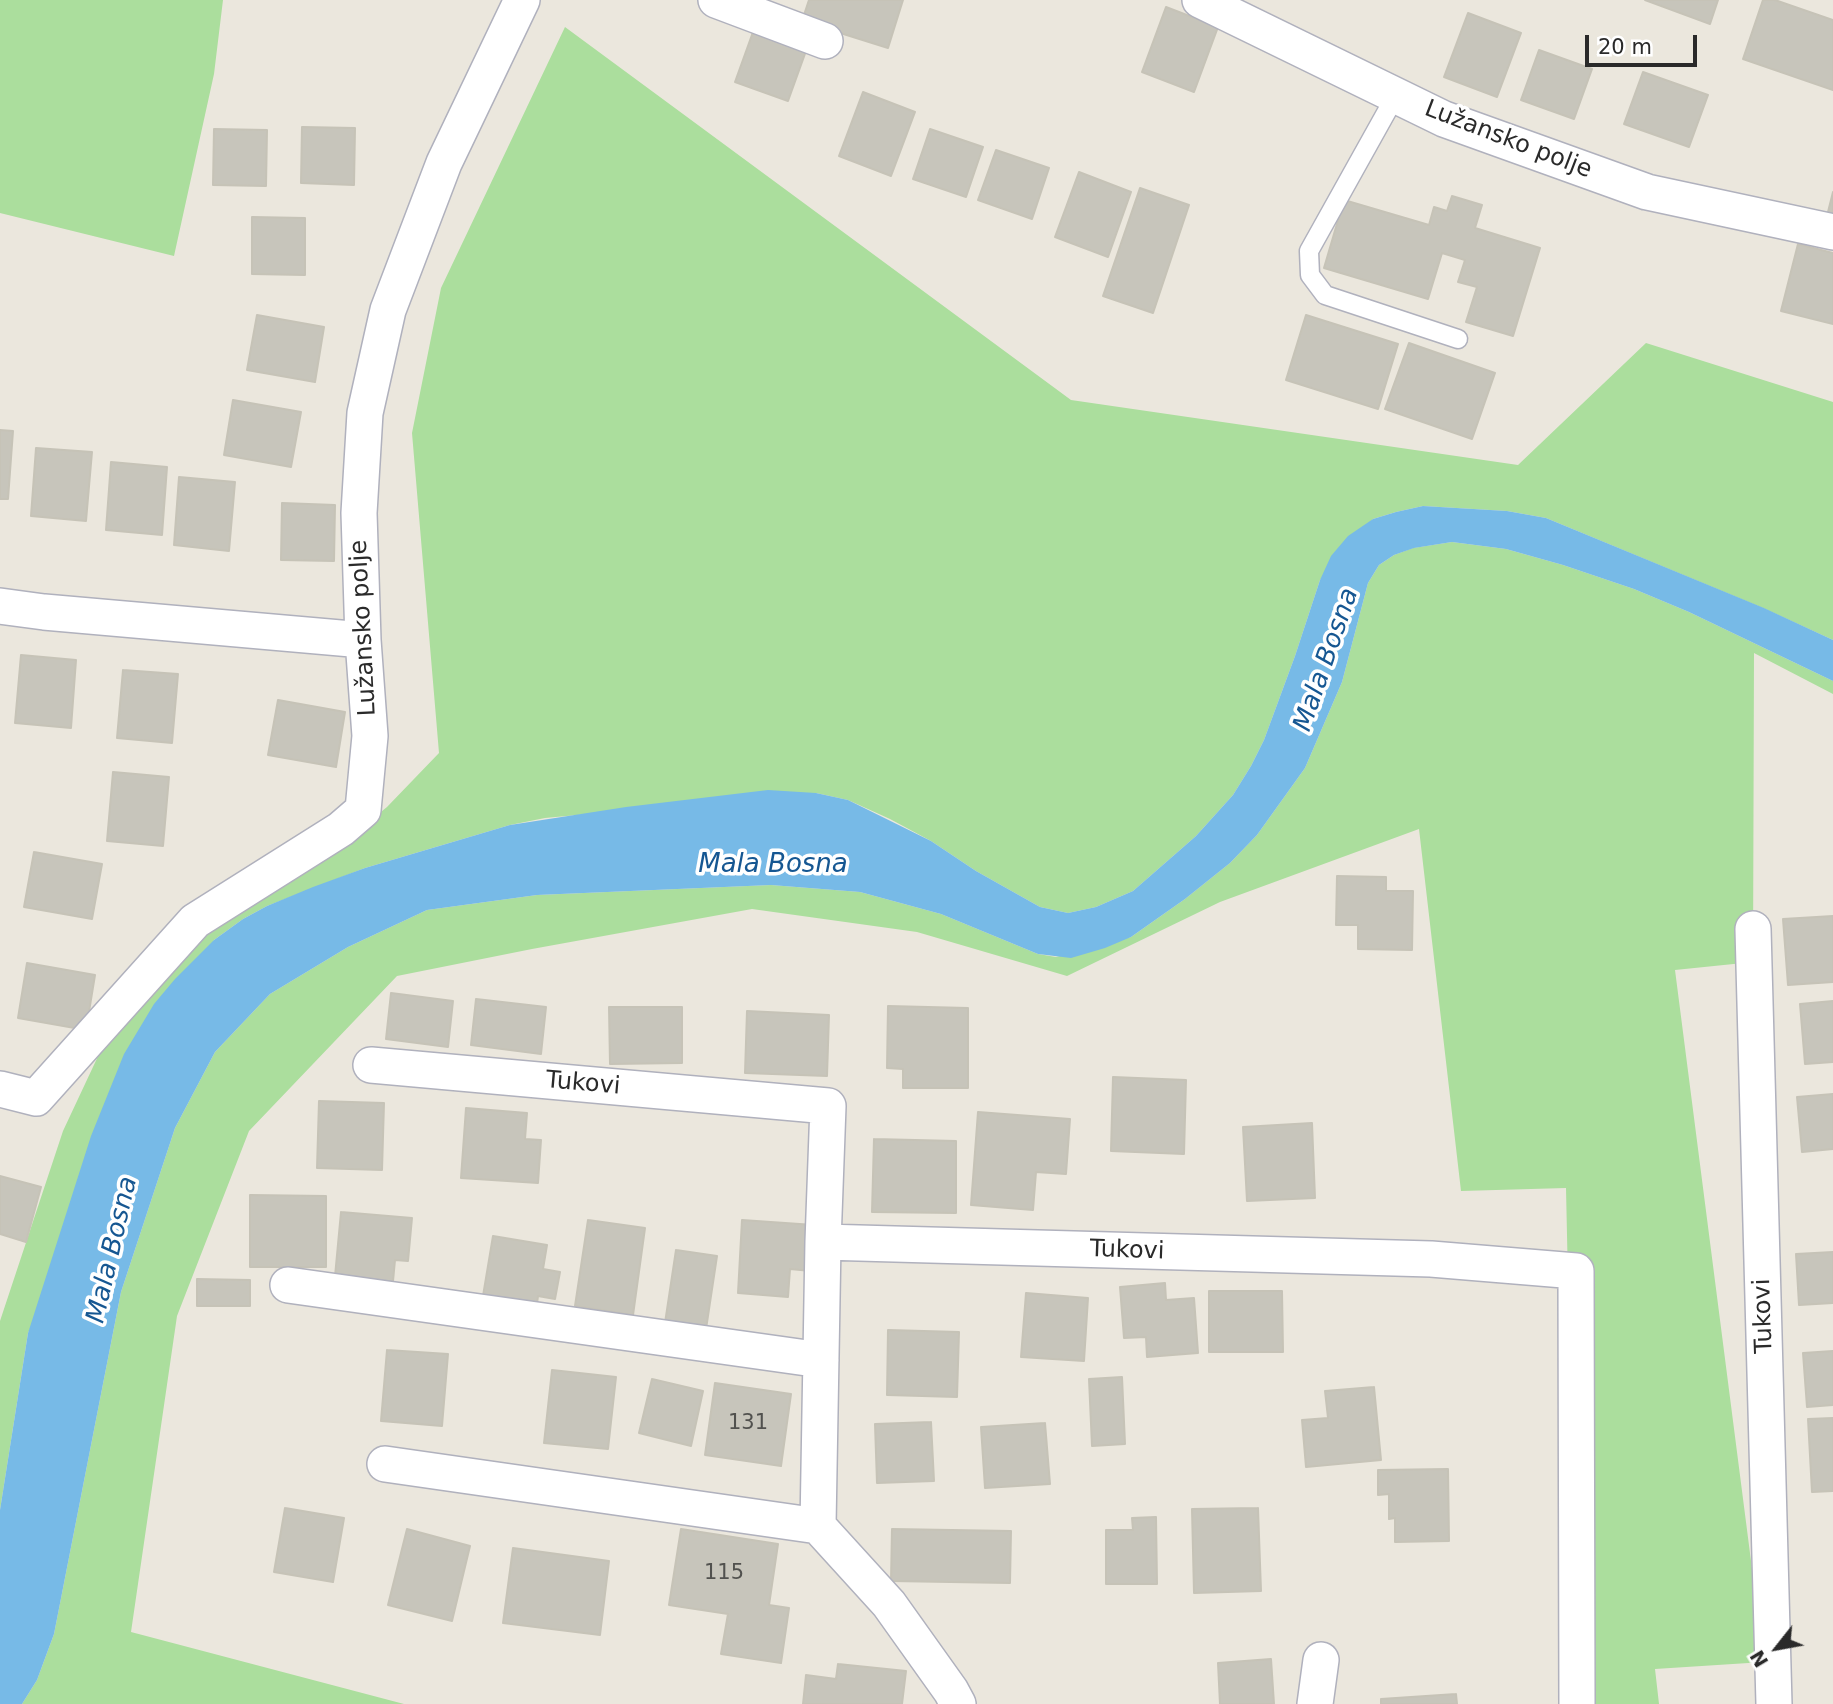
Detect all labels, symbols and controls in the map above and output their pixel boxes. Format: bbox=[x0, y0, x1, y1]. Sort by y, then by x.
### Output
scale bar bbox=[1588, 21, 1700, 65]
text: 20 m bbox=[1598, 35, 1652, 59]
street label: Lužansko polje bbox=[1420, 95, 1596, 185]
street label: Lužansko polje bbox=[345, 539, 383, 717]
water label: Mala Bosna bbox=[1288, 584, 1366, 736]
water label: Mala Bosna bbox=[698, 849, 848, 881]
street label: Tukovi bbox=[544, 1066, 622, 1102]
water label: Mala Bosna bbox=[81, 1174, 145, 1326]
street label: Tukovi bbox=[1089, 1235, 1165, 1267]
street label: Tukovi bbox=[1748, 1278, 1780, 1354]
house number: 131 bbox=[728, 1411, 768, 1437]
house number: 115 bbox=[704, 1561, 744, 1587]
north arrow bbox=[1742, 1613, 1812, 1683]
text: N bbox=[1745, 1646, 1773, 1671]

